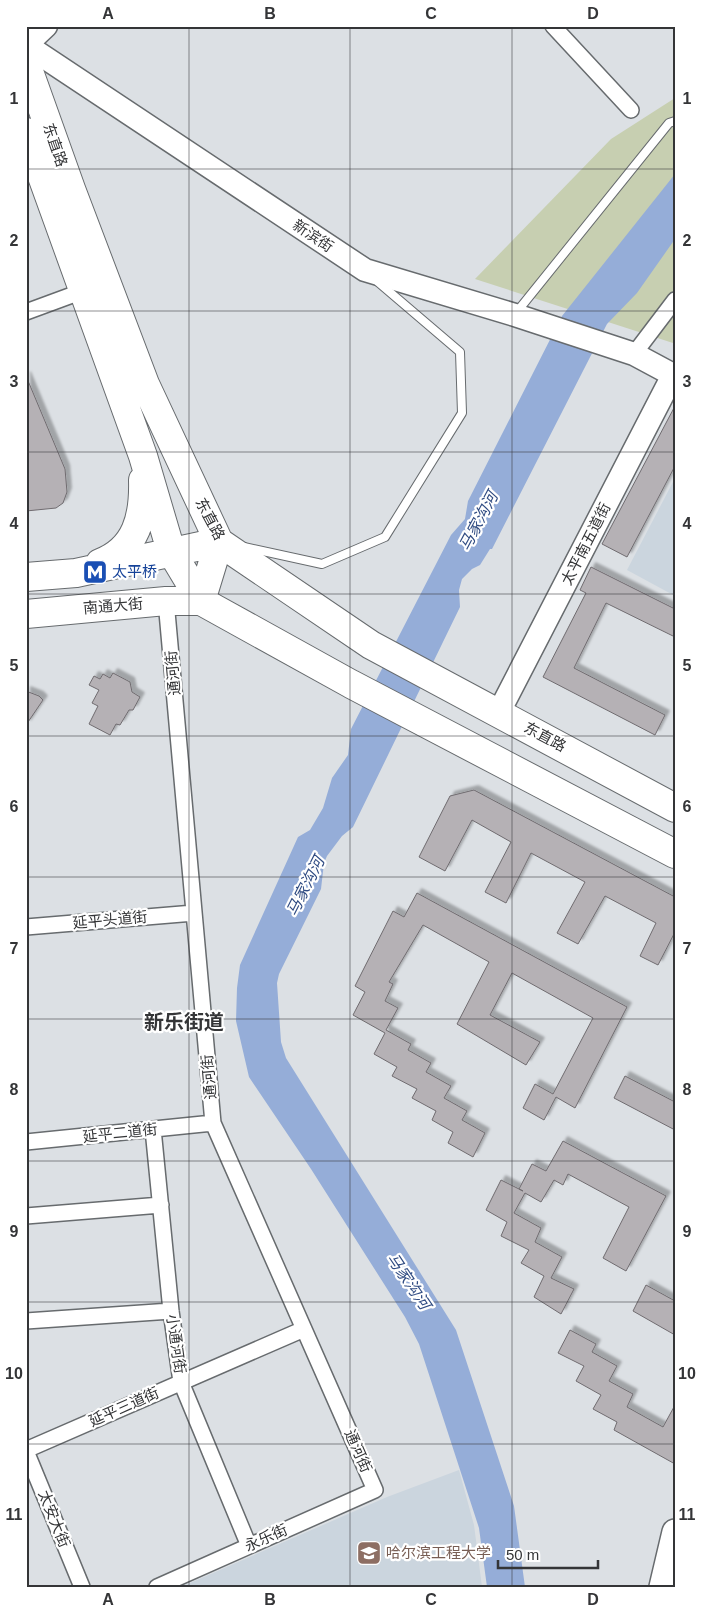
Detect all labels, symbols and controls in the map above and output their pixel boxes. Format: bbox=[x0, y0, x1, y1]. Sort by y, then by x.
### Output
text: A bbox=[102, 5, 114, 22]
text: B bbox=[264, 5, 276, 22]
text: C bbox=[425, 5, 437, 22]
text: D bbox=[587, 5, 599, 22]
text: 1 bbox=[10, 90, 19, 107]
text: 1 bbox=[683, 90, 692, 107]
street label: 东直路 bbox=[40, 121, 71, 169]
street label: 新滨街 bbox=[290, 216, 337, 255]
text: 2 bbox=[10, 232, 19, 249]
text: 2 bbox=[683, 232, 692, 249]
text: 3 bbox=[10, 373, 19, 390]
text: 3 bbox=[683, 373, 692, 390]
water label: 马家沟河 bbox=[456, 486, 502, 553]
street label: 东直路 bbox=[192, 495, 229, 543]
street label: 太平南五道街 bbox=[558, 500, 614, 588]
text: 4 bbox=[10, 515, 19, 532]
text: 4 bbox=[683, 515, 692, 532]
metro station icon: 太平桥 bbox=[82, 559, 108, 585]
place label: 太平桥 bbox=[112, 563, 157, 580]
street label: 南通大街 bbox=[82, 594, 144, 617]
street label: 通河街 bbox=[162, 650, 183, 696]
text: 5 bbox=[10, 657, 19, 674]
text: 5 bbox=[683, 657, 692, 674]
street label: 东直路 bbox=[521, 718, 569, 755]
text: 6 bbox=[10, 798, 19, 815]
text: 6 bbox=[683, 798, 692, 815]
water label: 马家沟河 bbox=[283, 851, 329, 919]
street label: 延平头道街 bbox=[72, 908, 148, 931]
text: 7 bbox=[10, 940, 19, 957]
text: 7 bbox=[683, 940, 692, 957]
district label: 新乐街道 bbox=[144, 1011, 224, 1033]
street label: 通河街 bbox=[198, 1054, 219, 1100]
text: 8 bbox=[10, 1081, 19, 1098]
text: 8 bbox=[683, 1081, 692, 1098]
street label: 延平二道街 bbox=[82, 1120, 158, 1145]
text: 9 bbox=[10, 1223, 19, 1240]
text: 9 bbox=[683, 1223, 692, 1240]
water label: 马家沟河 bbox=[384, 1250, 435, 1315]
street label: 小通河街 bbox=[164, 1313, 189, 1375]
text: 10 bbox=[5, 1365, 23, 1382]
text: 10 bbox=[678, 1365, 696, 1382]
street label: 延平三道街 bbox=[86, 1384, 162, 1430]
street label: 通河街 bbox=[342, 1427, 375, 1475]
street label: 太安大街 bbox=[35, 1488, 74, 1550]
text: 11 bbox=[6, 1506, 23, 1523]
text: 11 bbox=[679, 1506, 696, 1523]
street label: 永乐街 bbox=[242, 1521, 290, 1554]
scale bar bbox=[498, 1538, 598, 1570]
school or university icon: 哈尔滨工程大学 bbox=[356, 1540, 382, 1566]
place label: 哈尔滨工程大学 bbox=[386, 1544, 491, 1561]
text: 50 m bbox=[506, 1546, 539, 1563]
text: A bbox=[102, 1591, 114, 1608]
text: B bbox=[264, 1591, 276, 1608]
text: C bbox=[425, 1591, 437, 1608]
text: D bbox=[587, 1591, 599, 1608]

